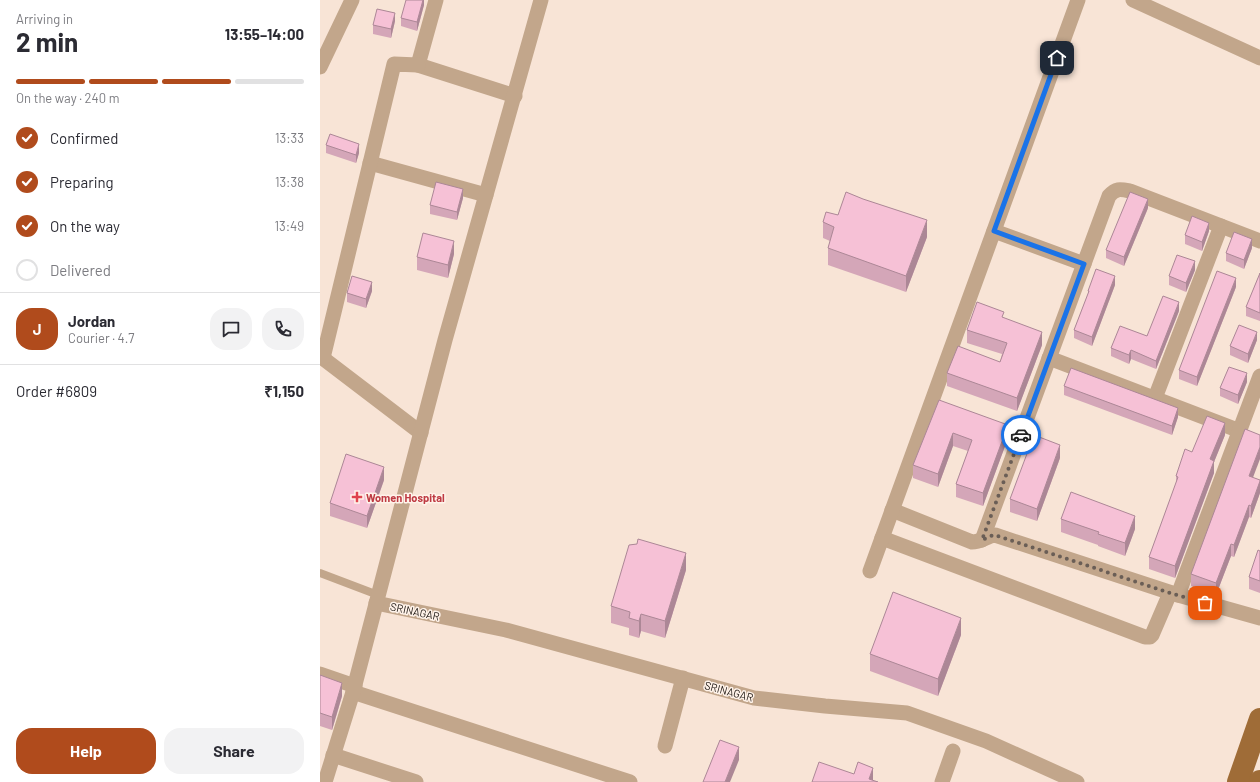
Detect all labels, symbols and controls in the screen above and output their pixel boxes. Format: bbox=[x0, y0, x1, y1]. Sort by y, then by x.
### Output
text: Arriving in bbox=[16, 11, 73, 27]
text: 13:55–14:00 bbox=[225, 25, 304, 43]
text: 2 min bbox=[16, 26, 78, 57]
pin bbox=[1040, 41, 1074, 75]
icon: home bbox=[1046, 47, 1068, 69]
text: On the way · 240 m bbox=[16, 90, 119, 106]
icon: check bbox=[16, 127, 38, 149]
text: Confirmed bbox=[50, 129, 118, 147]
text: 13:33 bbox=[275, 130, 304, 146]
icon: check bbox=[16, 171, 38, 193]
text: Preparing bbox=[50, 173, 114, 191]
text: 13:38 bbox=[275, 174, 304, 190]
icon: check bbox=[16, 215, 38, 237]
text: On the way bbox=[50, 217, 120, 235]
text: 13:49 bbox=[274, 218, 304, 234]
text: Delivered bbox=[50, 261, 111, 279]
button: chat bbox=[210, 308, 252, 350]
button: phone bbox=[262, 308, 304, 350]
text: Jordan bbox=[68, 312, 115, 330]
text: J bbox=[33, 320, 41, 338]
text: Courier · 4.7 bbox=[68, 330, 135, 346]
text: Order #6809 bbox=[16, 382, 97, 400]
text: ₹1,150 bbox=[264, 382, 304, 400]
courier bbox=[1001, 415, 1041, 455]
icon: car bbox=[1010, 424, 1032, 446]
marker: Women Hospital bbox=[351, 491, 363, 503]
place label: Women Hospital bbox=[366, 491, 445, 504]
pin bbox=[1188, 586, 1222, 620]
icon: bag bbox=[1194, 592, 1216, 614]
street label: SRINAGAR bbox=[389, 599, 441, 623]
street label: SRINAGAR bbox=[703, 678, 755, 704]
button: Help bbox=[16, 728, 156, 774]
button: Share bbox=[164, 728, 304, 774]

